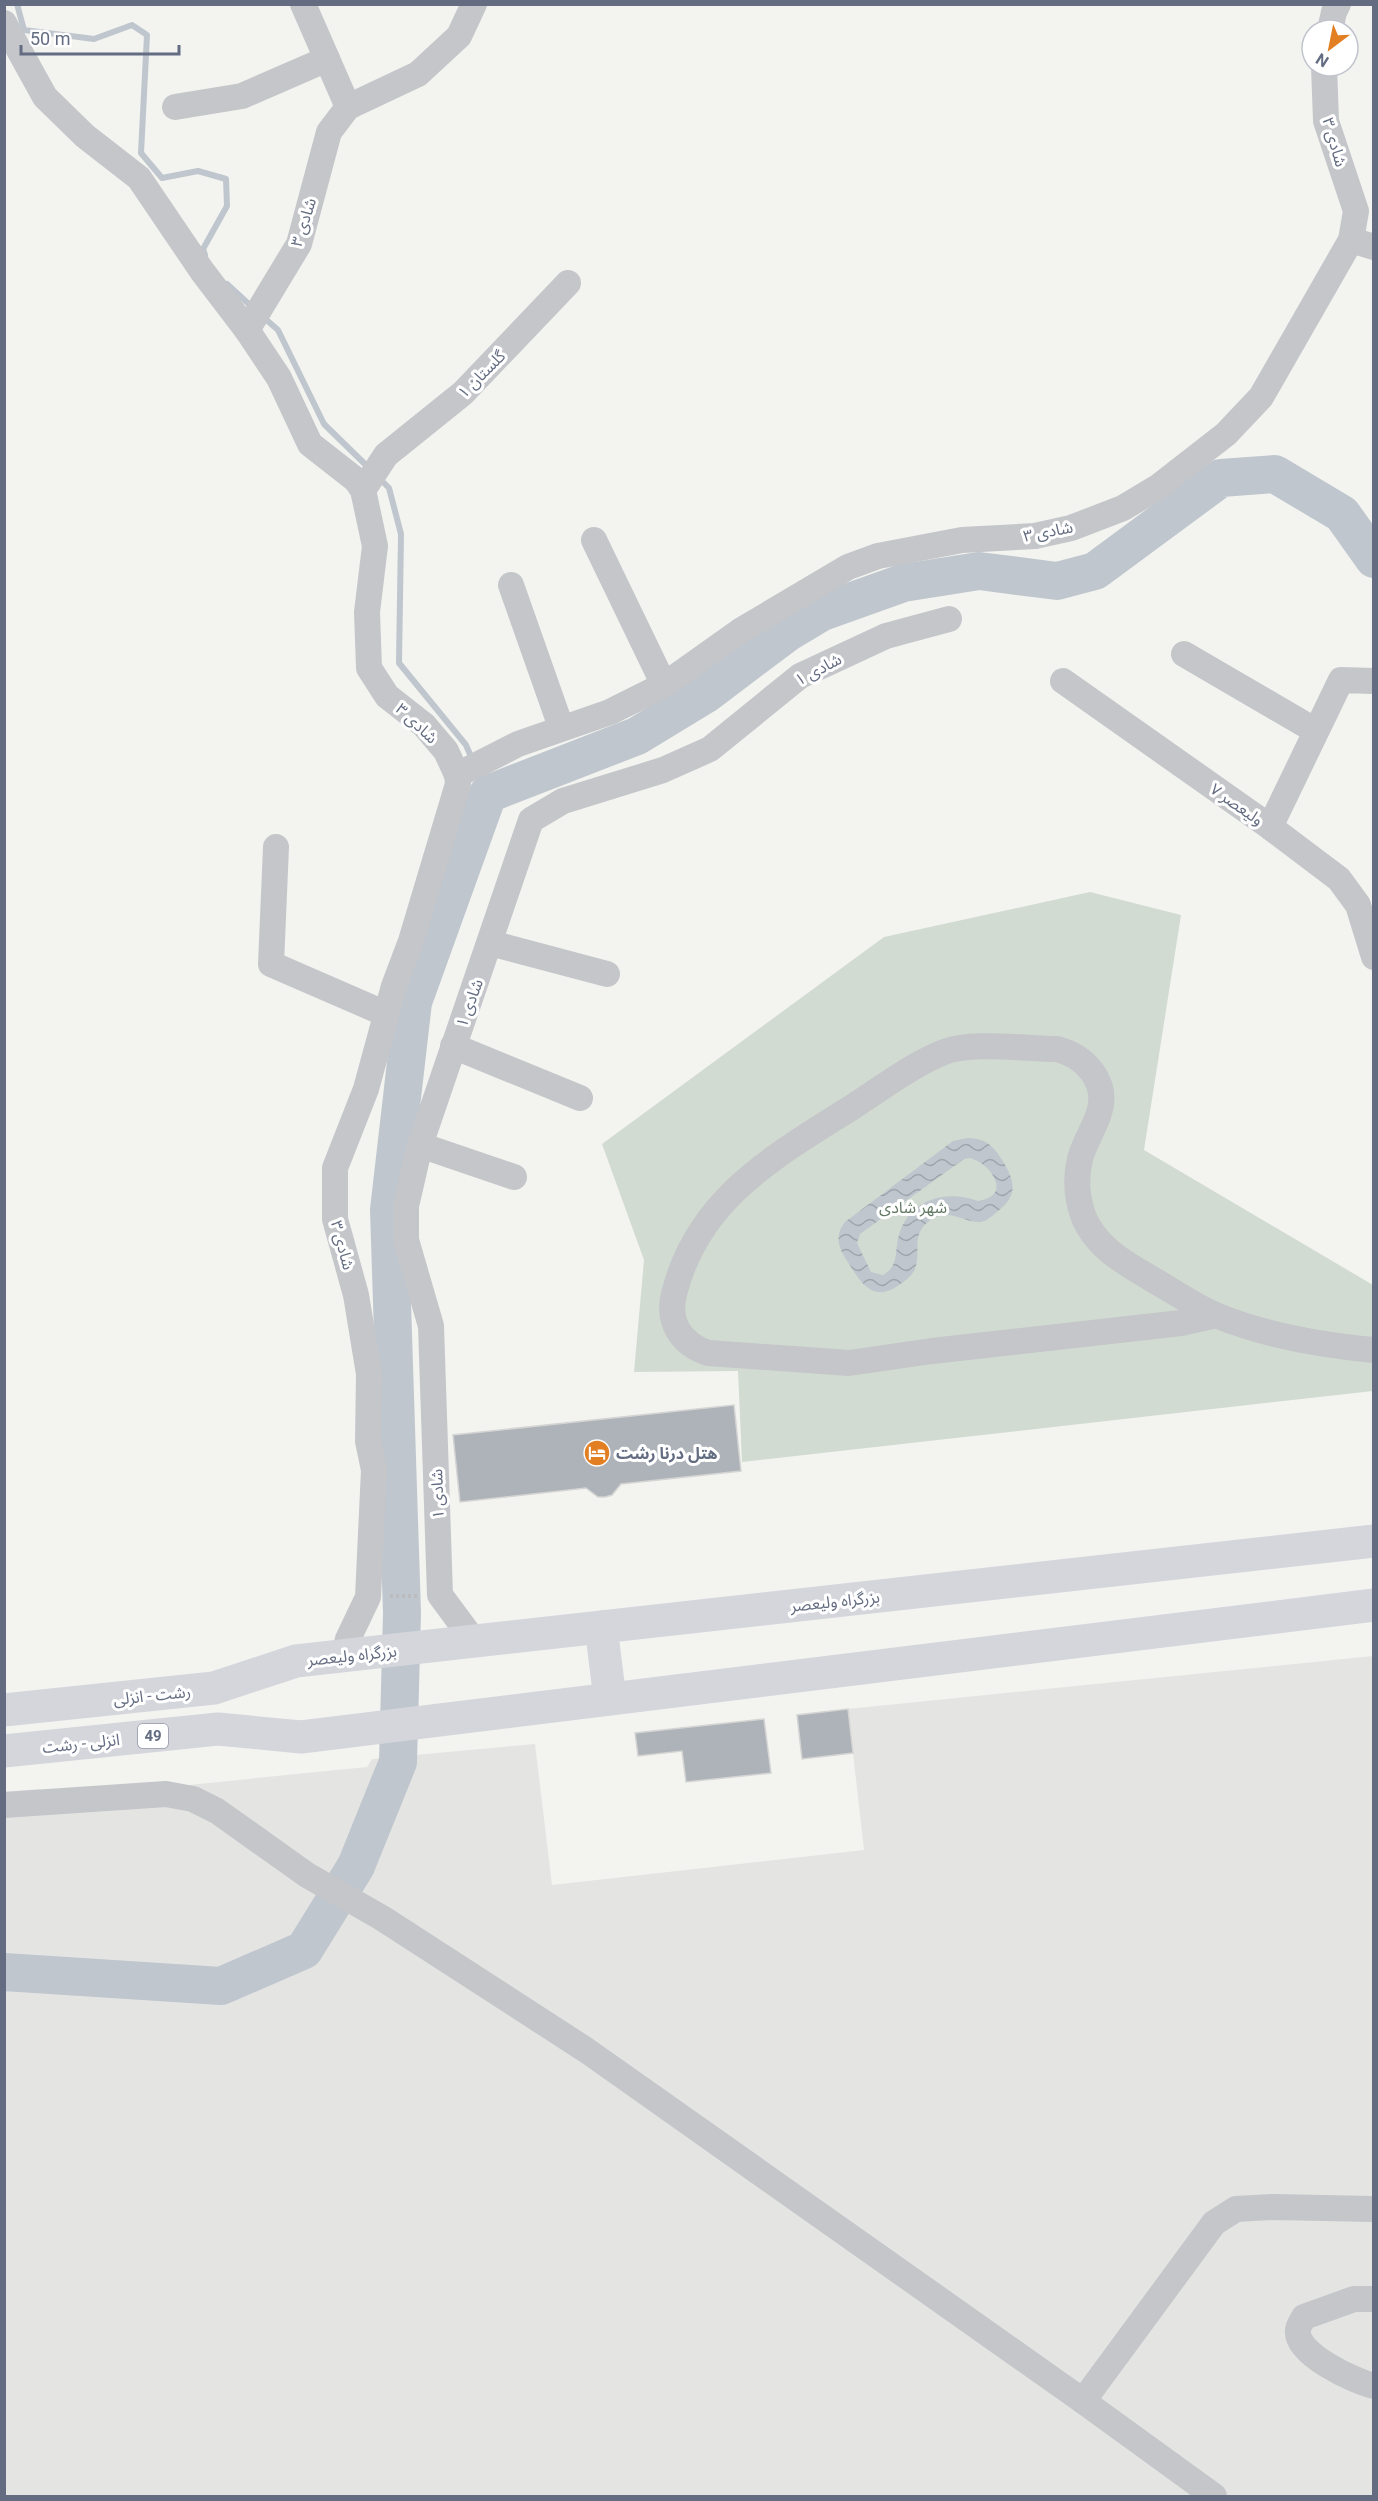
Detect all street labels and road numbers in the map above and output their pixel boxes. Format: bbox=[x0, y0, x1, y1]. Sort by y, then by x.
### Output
street label: شادی ۳ bbox=[1318, 115, 1351, 169]
street label: شادی ۳ bbox=[287, 195, 320, 249]
street label: گلستان ۱ bbox=[454, 346, 509, 402]
street label: شادی ۳ bbox=[1022, 517, 1075, 546]
street label: شادی ۱ bbox=[792, 649, 845, 690]
street label: شادی ۳ bbox=[392, 699, 441, 747]
street label: ولیعصر ۷ bbox=[1207, 779, 1267, 829]
street label: شادی ۱ bbox=[452, 976, 487, 1030]
street label: شادی ۳ bbox=[327, 1218, 358, 1272]
street label: شادی ۱ bbox=[427, 1469, 448, 1519]
street label: بزرگراه ولیعصر bbox=[788, 1587, 881, 1616]
street label: بزرگراه ولیعصر bbox=[305, 1641, 398, 1670]
street label: رشت - انزلی bbox=[112, 1682, 192, 1709]
road number: 49 bbox=[138, 1724, 168, 1748]
street label: انزلی - رشت bbox=[41, 1730, 121, 1757]

